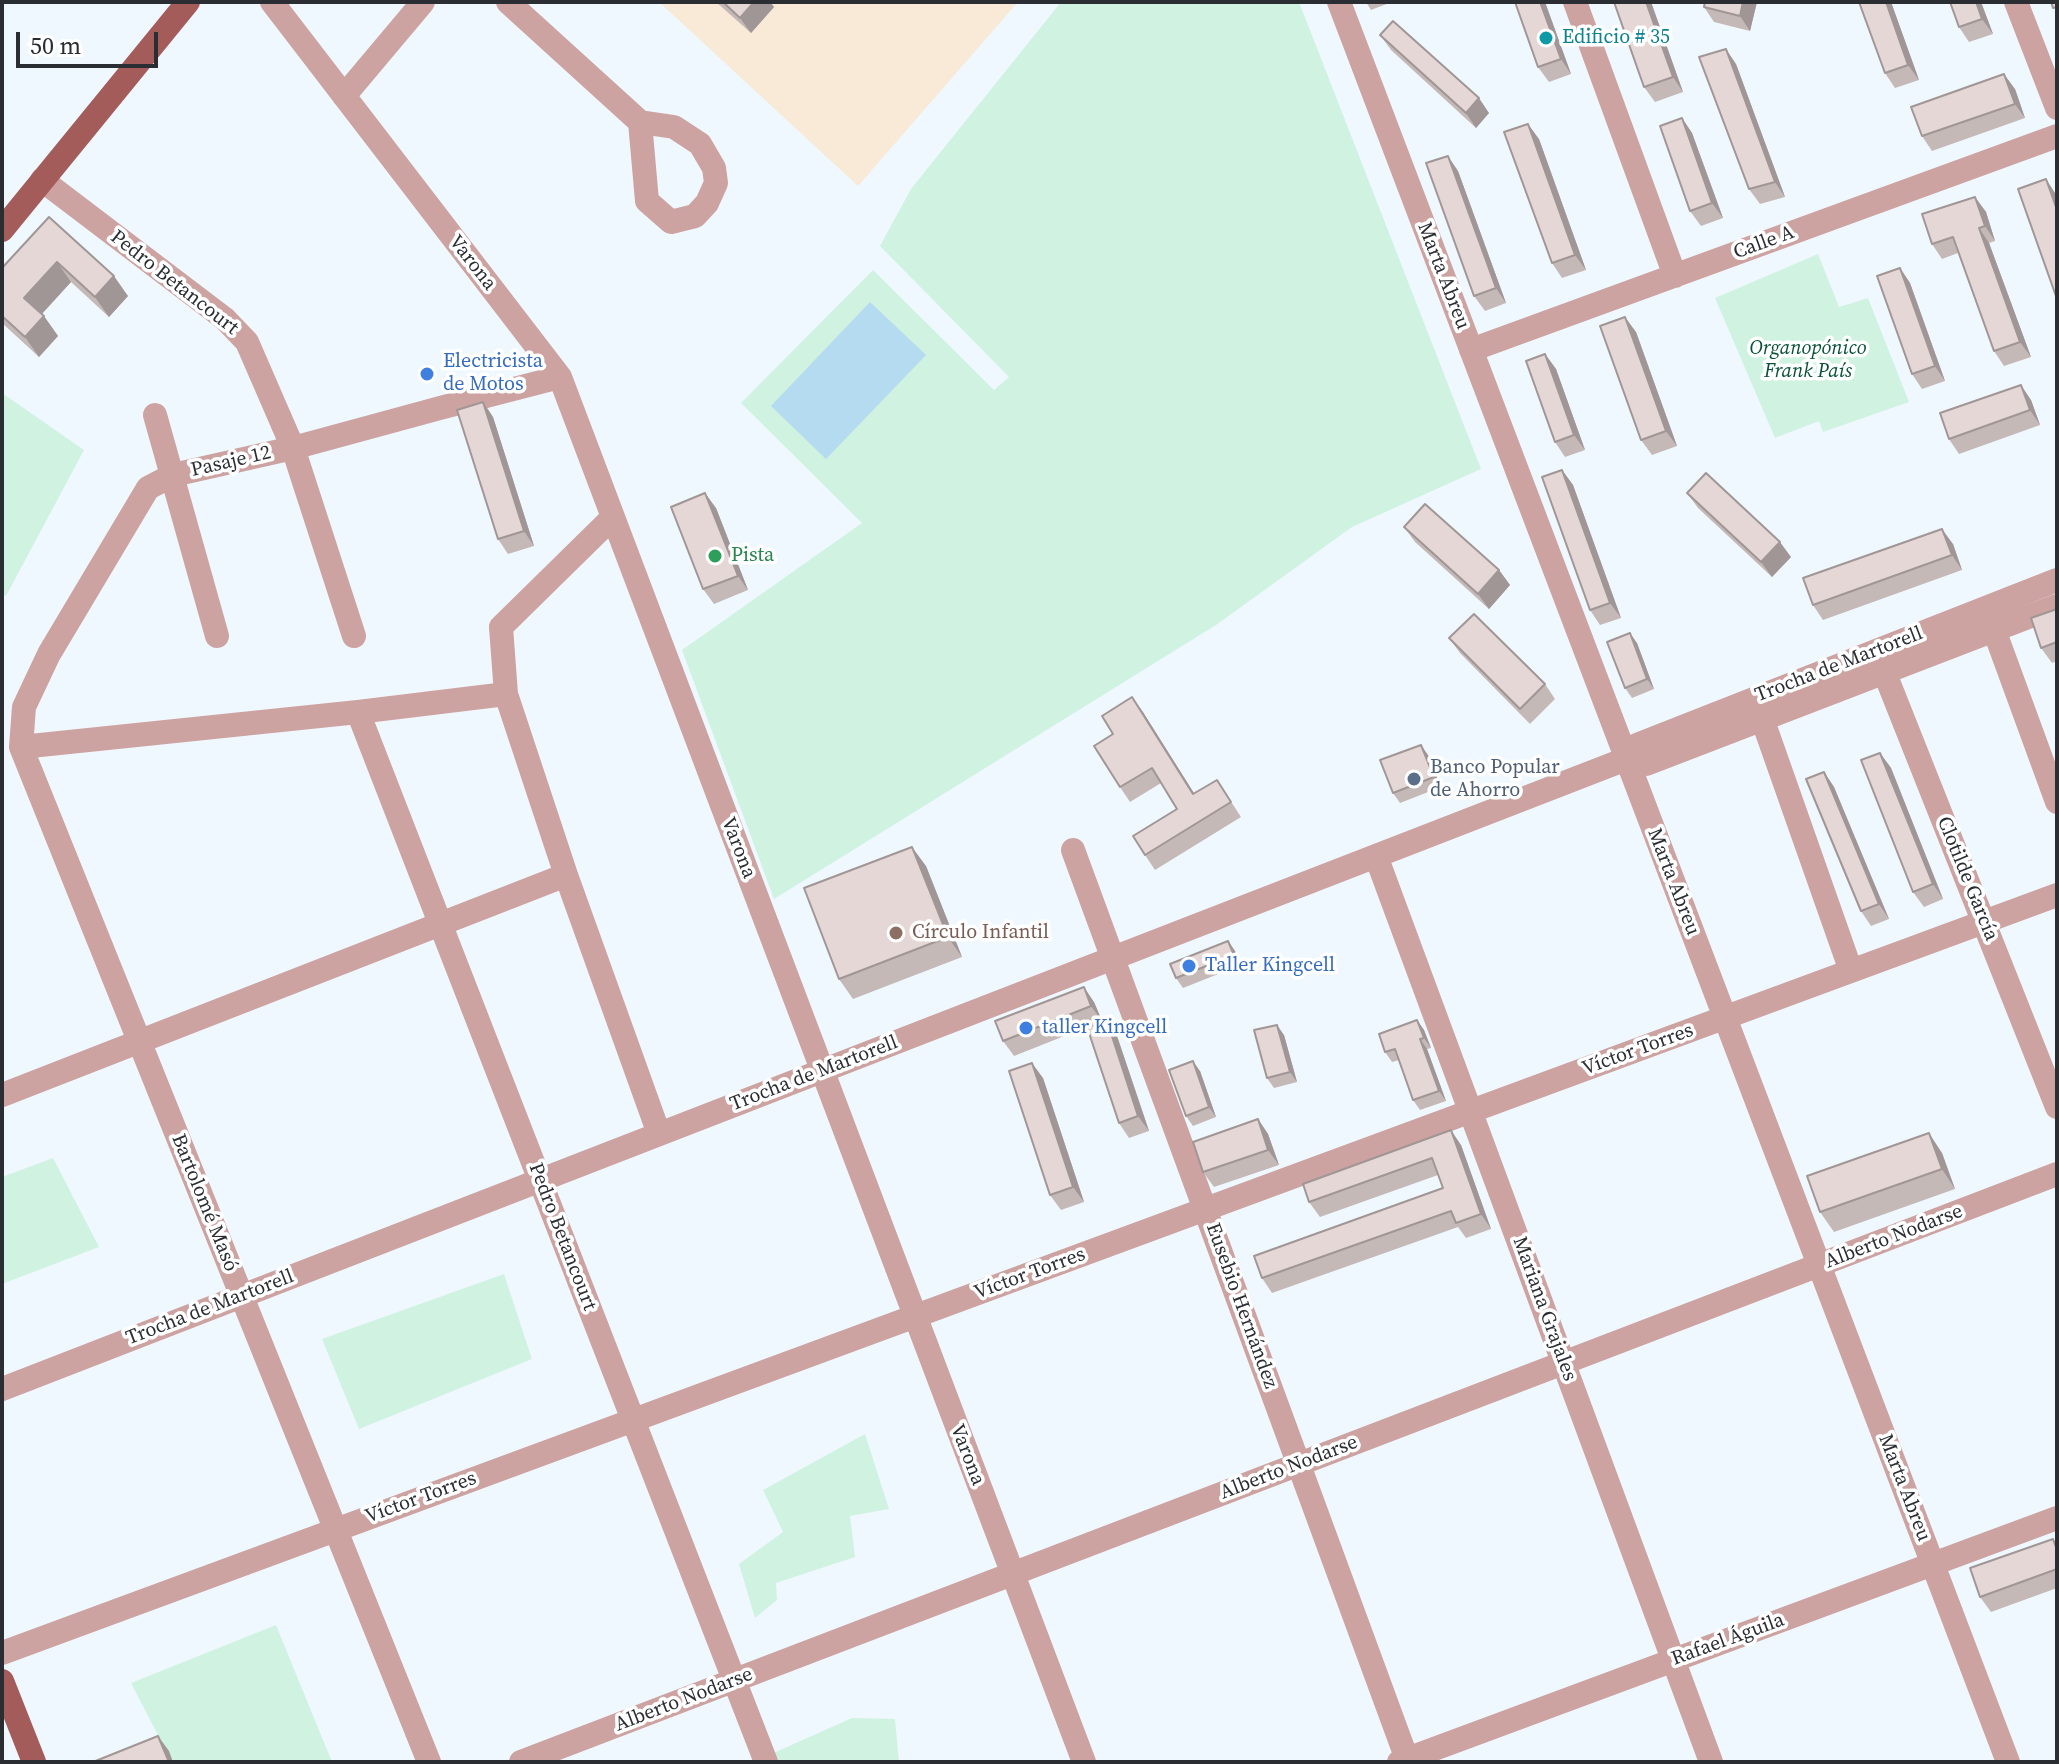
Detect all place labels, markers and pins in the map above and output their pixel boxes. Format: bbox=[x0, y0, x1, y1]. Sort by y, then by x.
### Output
place label: Edificio # 35 bbox=[1562, 26, 1670, 50]
marker: Edificio # 35 bbox=[1537, 29, 1555, 47]
place label: Electricista de Motos bbox=[443, 350, 543, 397]
marker: Electricista de Motos bbox=[418, 365, 436, 383]
place label: Pista bbox=[731, 544, 774, 568]
marker: Pista bbox=[706, 547, 724, 565]
place label: Banco Popular de Ahorro bbox=[1430, 756, 1560, 803]
marker: Banco Popular de Ahorro bbox=[1405, 770, 1423, 788]
place label: Círculo Infantil bbox=[912, 921, 1049, 945]
marker: Círculo Infantil bbox=[887, 924, 905, 942]
place label: Taller Kingcell bbox=[1205, 954, 1335, 978]
marker: Taller Kingcell bbox=[1180, 957, 1198, 975]
place label: taller Kingcell bbox=[1042, 1016, 1167, 1040]
marker: taller Kingcell bbox=[1017, 1019, 1035, 1037]

